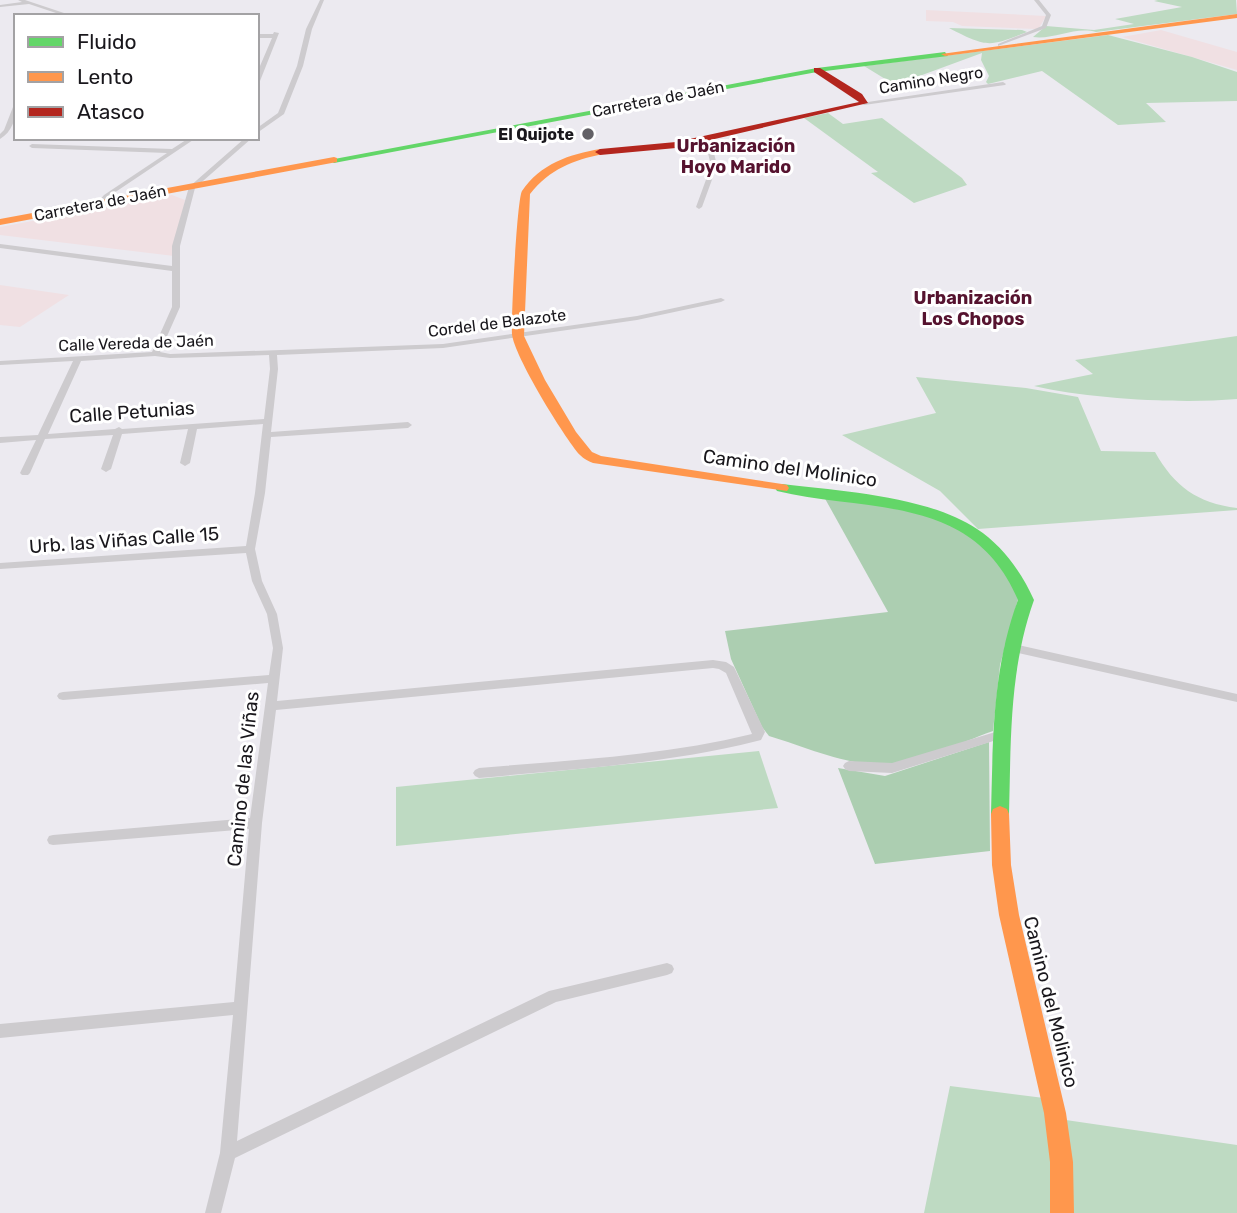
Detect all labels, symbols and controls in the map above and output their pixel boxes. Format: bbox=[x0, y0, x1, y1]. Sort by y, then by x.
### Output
legend bbox=[14, 14, 259, 140]
text: Fluido bbox=[77, 29, 137, 54]
street label: Camino Negro bbox=[878, 62, 984, 98]
text: Lento bbox=[77, 64, 133, 89]
street label: Carretera de Jaén bbox=[590, 77, 726, 121]
text: Atasco bbox=[77, 99, 145, 124]
place label: El Quijote bbox=[498, 125, 574, 144]
marker: El Quijote bbox=[580, 126, 596, 142]
district label: Urbanización Hoyo Marido bbox=[677, 135, 795, 178]
street label: Carretera de Jaén bbox=[32, 181, 168, 225]
district label: Urbanización Los Chopos bbox=[914, 287, 1032, 330]
street label: Cordel de Balazote bbox=[427, 305, 567, 341]
street label: Calle Vereda de Jaén bbox=[58, 331, 214, 355]
street label: Calle Petunias bbox=[69, 396, 195, 428]
street label: Camino del Molinico bbox=[701, 444, 879, 492]
street label: Urb. las Viñas Calle 15 bbox=[28, 522, 220, 558]
street label: Camino de las Viñas bbox=[222, 690, 264, 868]
street label: Camino del Molinico bbox=[1019, 914, 1083, 1090]

